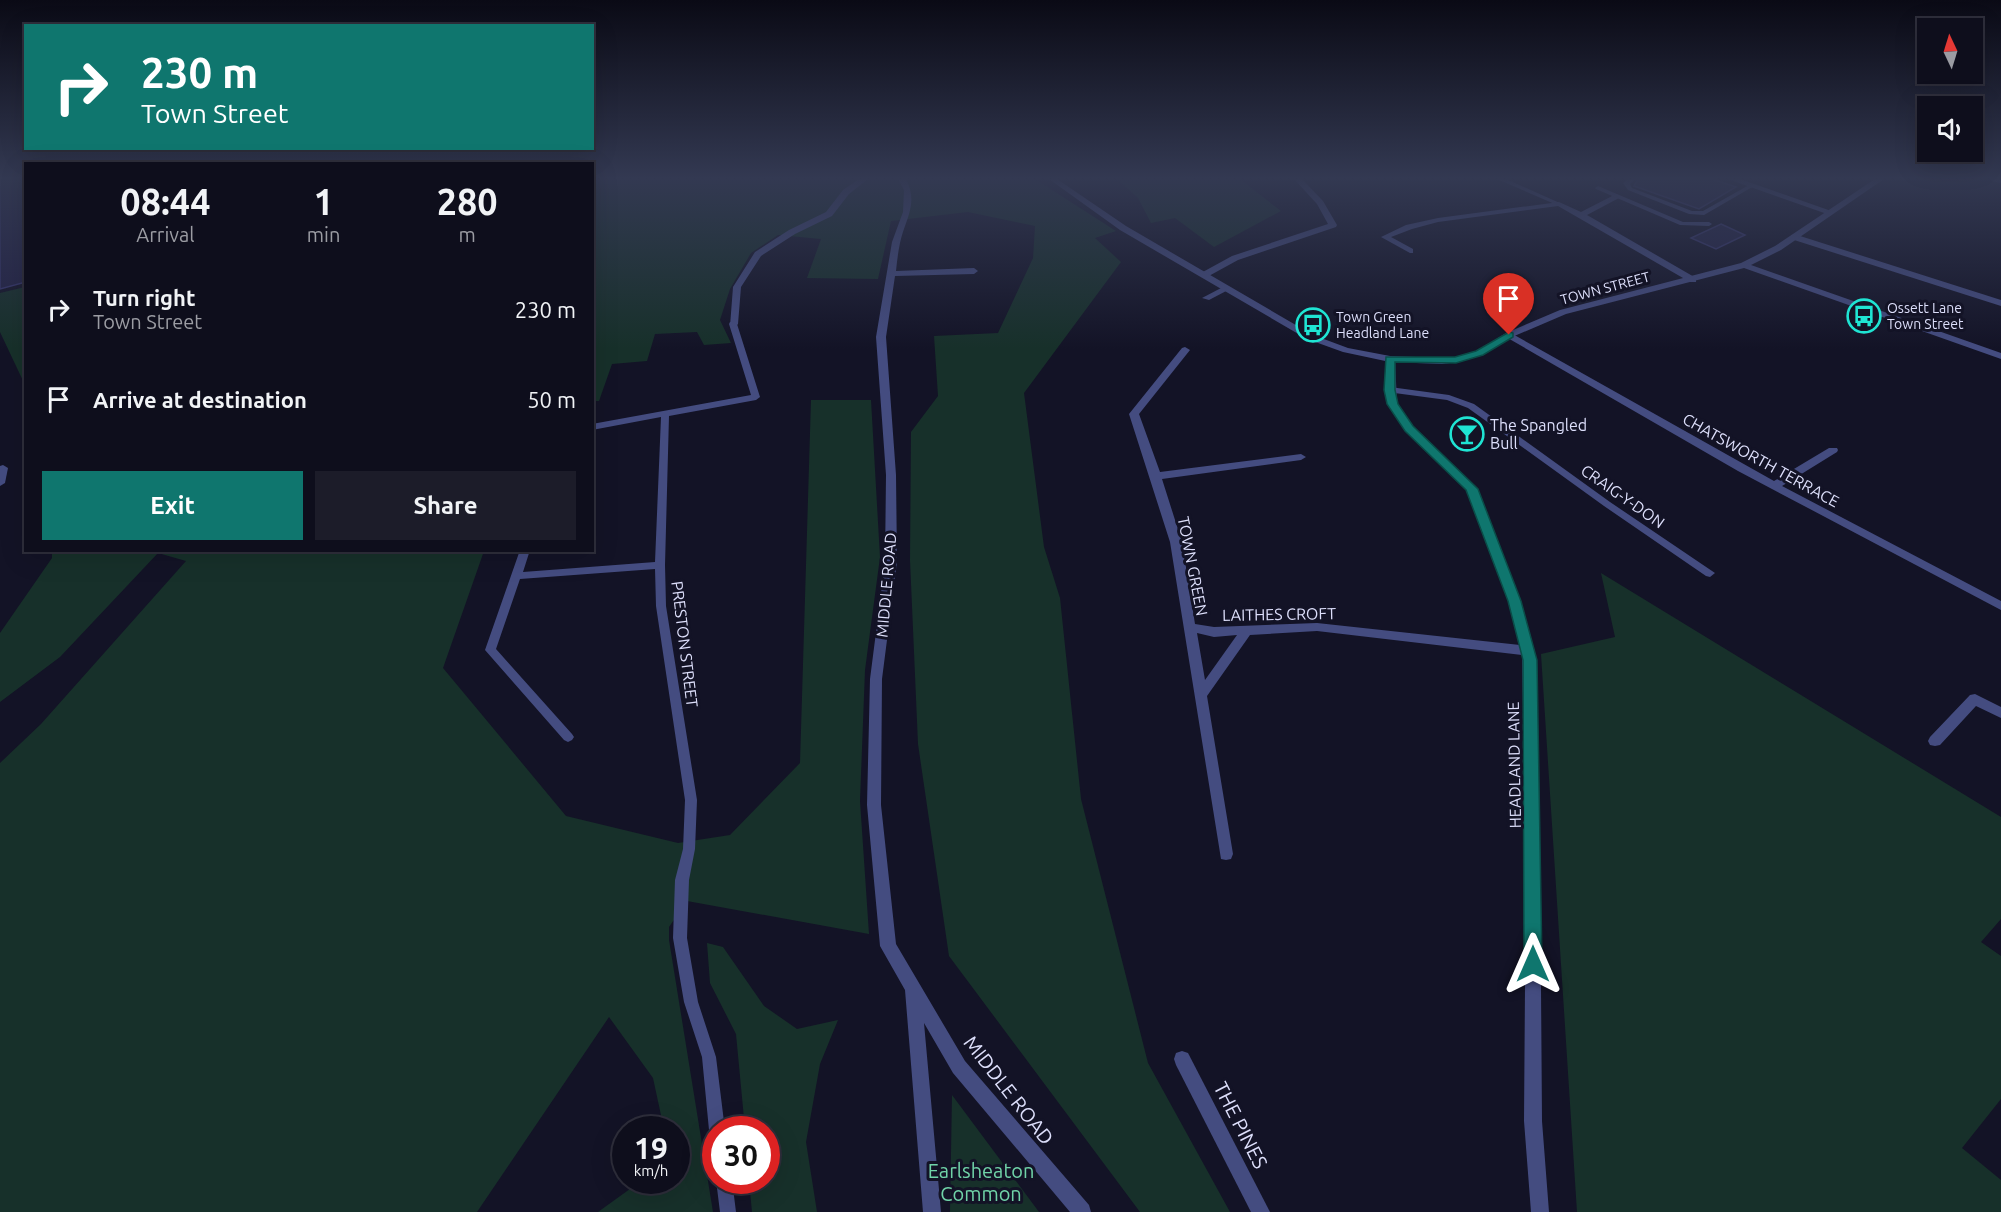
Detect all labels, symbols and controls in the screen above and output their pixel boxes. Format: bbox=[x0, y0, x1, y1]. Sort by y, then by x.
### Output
north arrow bbox=[1917, 18, 1983, 84]
map controls bbox=[1917, 18, 1983, 162]
icon: right bbox=[42, 48, 120, 126]
text: 230 m bbox=[141, 49, 258, 96]
button: sound bbox=[1917, 96, 1983, 162]
text: Town Street bbox=[141, 98, 288, 128]
text: 08:44 bbox=[120, 181, 210, 222]
text: 1 bbox=[313, 181, 334, 222]
text: 280 bbox=[437, 181, 498, 222]
text: Arrival bbox=[136, 223, 195, 246]
text: min bbox=[307, 223, 340, 246]
text: m bbox=[459, 223, 476, 246]
street label: TOWN STREET bbox=[1559, 268, 1652, 308]
pin bbox=[1483, 273, 1534, 335]
icon: arrive bbox=[1492, 282, 1525, 315]
text: Turn right bbox=[93, 285, 195, 310]
icon: right bbox=[42, 293, 75, 326]
text: 230 m bbox=[515, 297, 576, 322]
bus stop icon: Ossett Lane Town Street bbox=[1846, 298, 1882, 334]
place label: Ossett Lane Town Street bbox=[1887, 300, 1964, 332]
bus stop icon: Town Green Headland Lane bbox=[1295, 307, 1331, 343]
place label: Town Green Headland Lane bbox=[1336, 309, 1429, 341]
text: Town Street bbox=[93, 310, 202, 333]
icon: arrive bbox=[42, 383, 75, 416]
text: Arrive at destination bbox=[93, 387, 307, 412]
text: 50 m bbox=[527, 387, 576, 412]
street label: CHATSWORTH TERRACE bbox=[1680, 409, 1842, 511]
bar icon: The Spangled Bull bbox=[1449, 416, 1485, 452]
place label: The Spangled Bull bbox=[1490, 416, 1587, 452]
street label: CRAIG-Y-DON bbox=[1578, 461, 1668, 531]
button: Exit bbox=[42, 471, 303, 540]
button: Share bbox=[315, 471, 576, 540]
street label: TOWN GREEN bbox=[1175, 515, 1211, 617]
street label: MIDDLE ROAD bbox=[872, 532, 900, 638]
street label: PRESTON STREET bbox=[668, 580, 702, 708]
street label: LAITHES CROFT bbox=[1222, 604, 1336, 624]
street label: HEADLAND LANE bbox=[1504, 701, 1524, 829]
position arrow bbox=[1501, 932, 1565, 996]
street label: MIDDLE ROAD bbox=[959, 1031, 1059, 1149]
street label: THE PINES bbox=[1209, 1078, 1273, 1172]
speed limit sign: 30 bbox=[702, 1116, 780, 1194]
text: 19 bbox=[634, 1131, 668, 1165]
park label: Earlsheaton Common bbox=[928, 1159, 1034, 1205]
text: km/h bbox=[634, 1162, 668, 1179]

